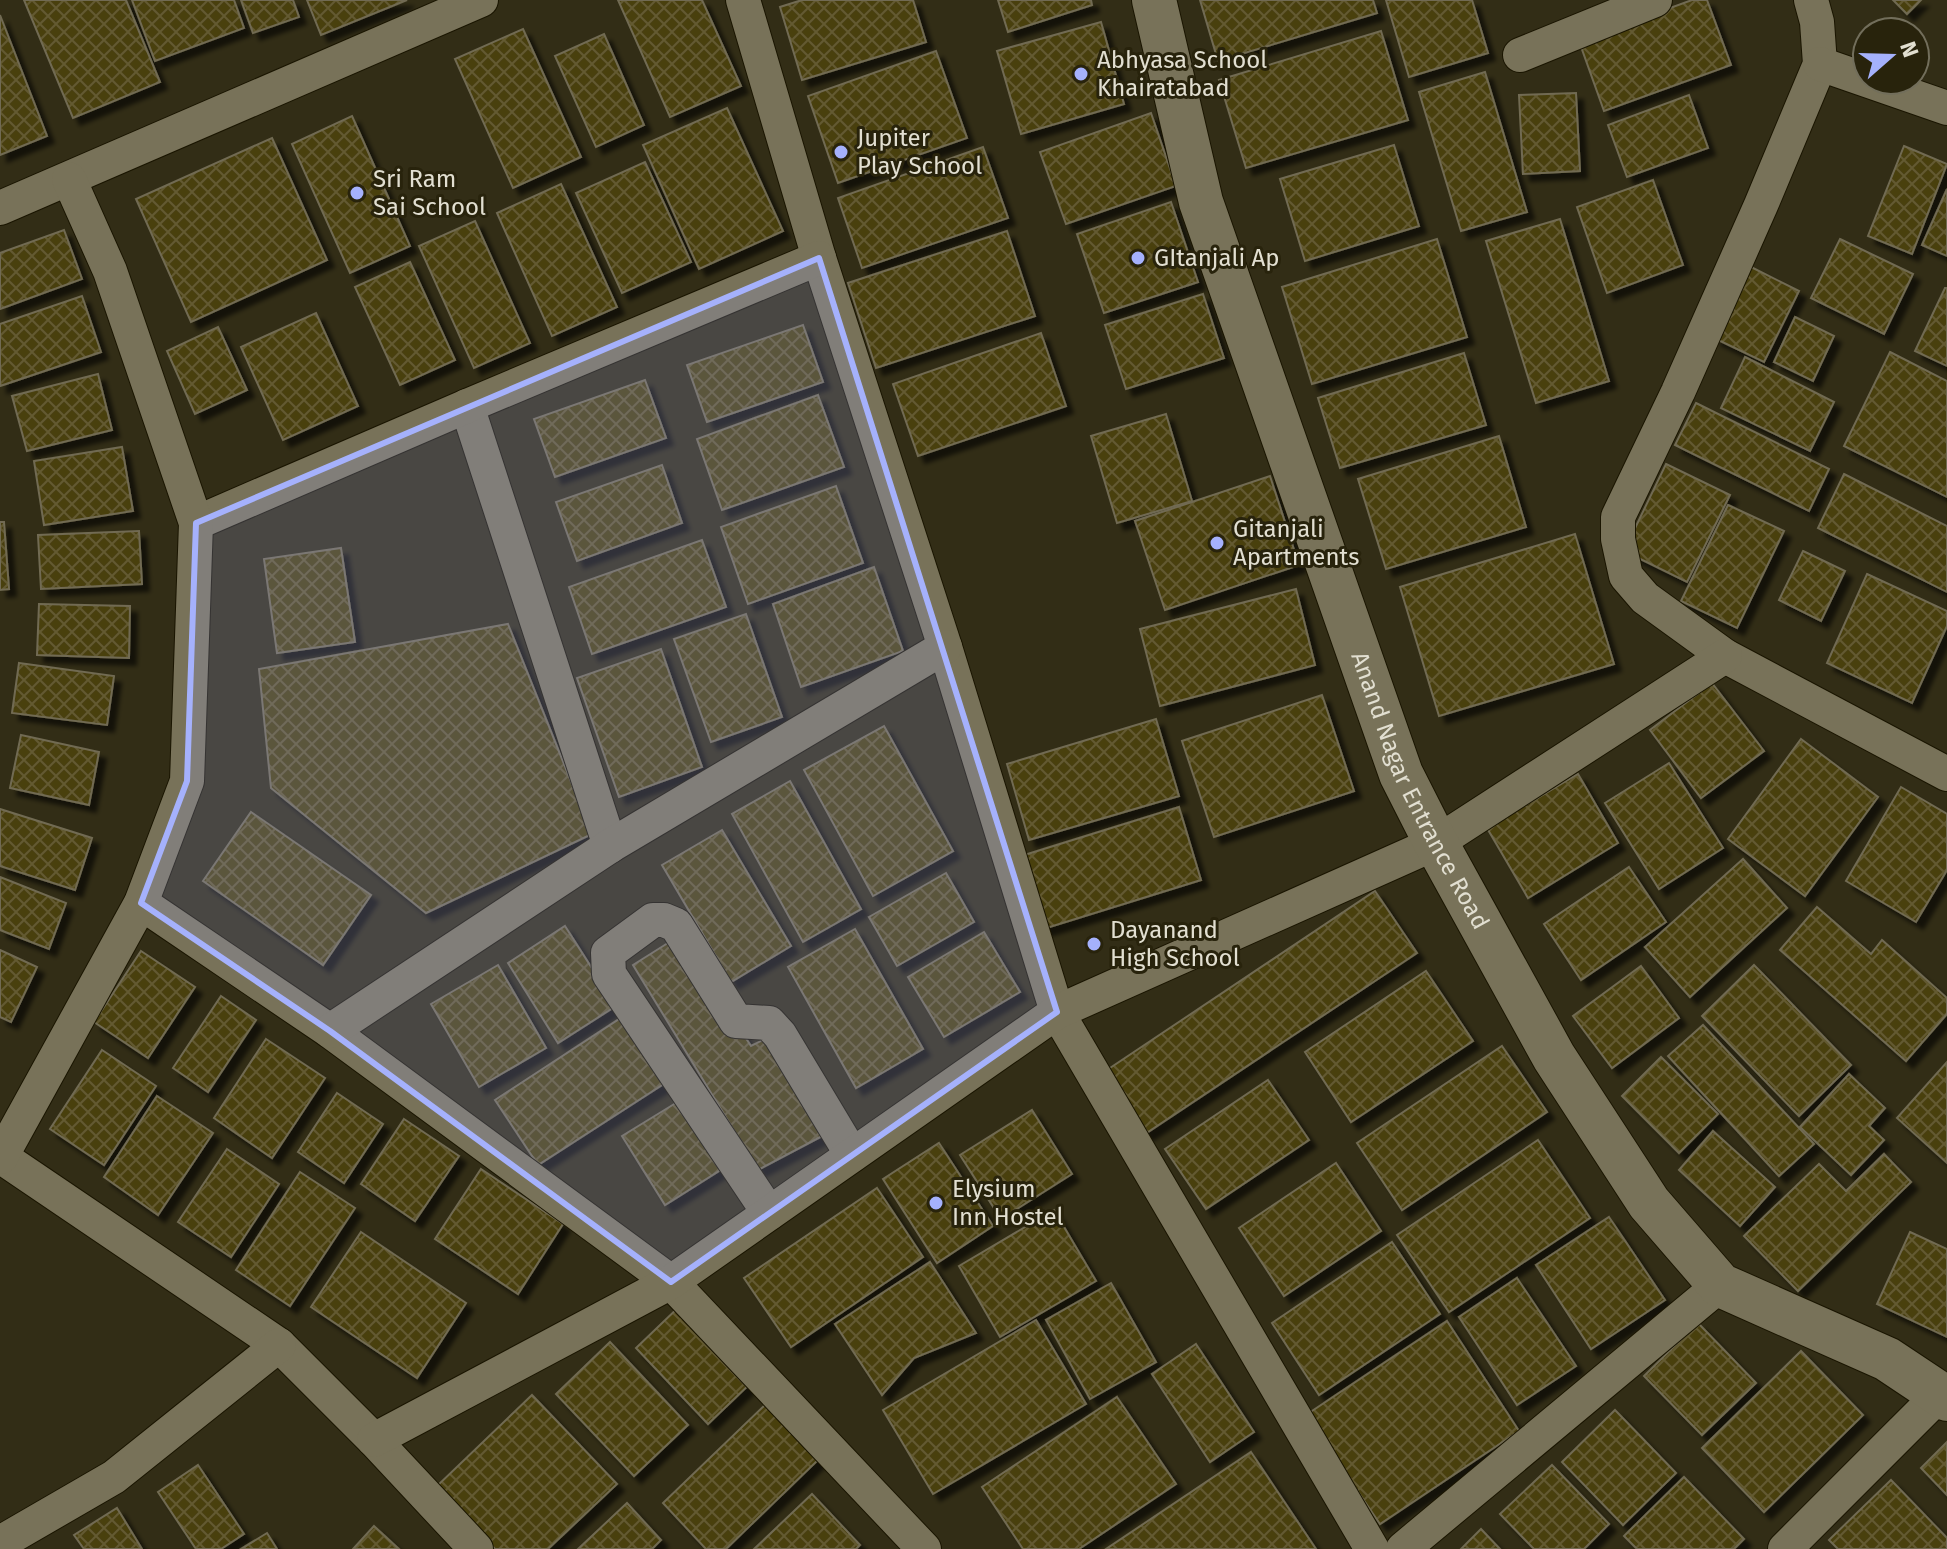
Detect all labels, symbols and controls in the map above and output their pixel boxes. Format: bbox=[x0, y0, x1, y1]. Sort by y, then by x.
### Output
north arrow bbox=[1851, 16, 1931, 96]
text: N bbox=[1894, 38, 1925, 61]
place label: Abhyasa School Khairatabad bbox=[1097, 46, 1267, 102]
marker: Abhyasa School Khairatabad bbox=[1072, 65, 1090, 83]
place label: Jupiter Play School bbox=[857, 124, 982, 180]
marker: Jupiter Play School bbox=[832, 143, 850, 161]
place label: Sri Ram Sai School bbox=[373, 165, 486, 221]
marker: Sri Ram Sai School bbox=[348, 184, 366, 202]
place label: GItanjali Ap bbox=[1154, 244, 1280, 272]
marker: GItanjali Ap bbox=[1129, 249, 1147, 267]
place label: Gitanjali Apartments bbox=[1233, 515, 1359, 571]
marker: Gitanjali Apartments bbox=[1208, 534, 1226, 552]
street label: Anand Nagar Entrance Road bbox=[1345, 648, 1495, 934]
place label: Dayanand High School bbox=[1110, 916, 1240, 972]
marker: Dayanand High School bbox=[1085, 935, 1103, 953]
place label: Elysium Inn Hostel bbox=[952, 1175, 1064, 1231]
marker: Elysium Inn Hostel bbox=[927, 1194, 945, 1212]

